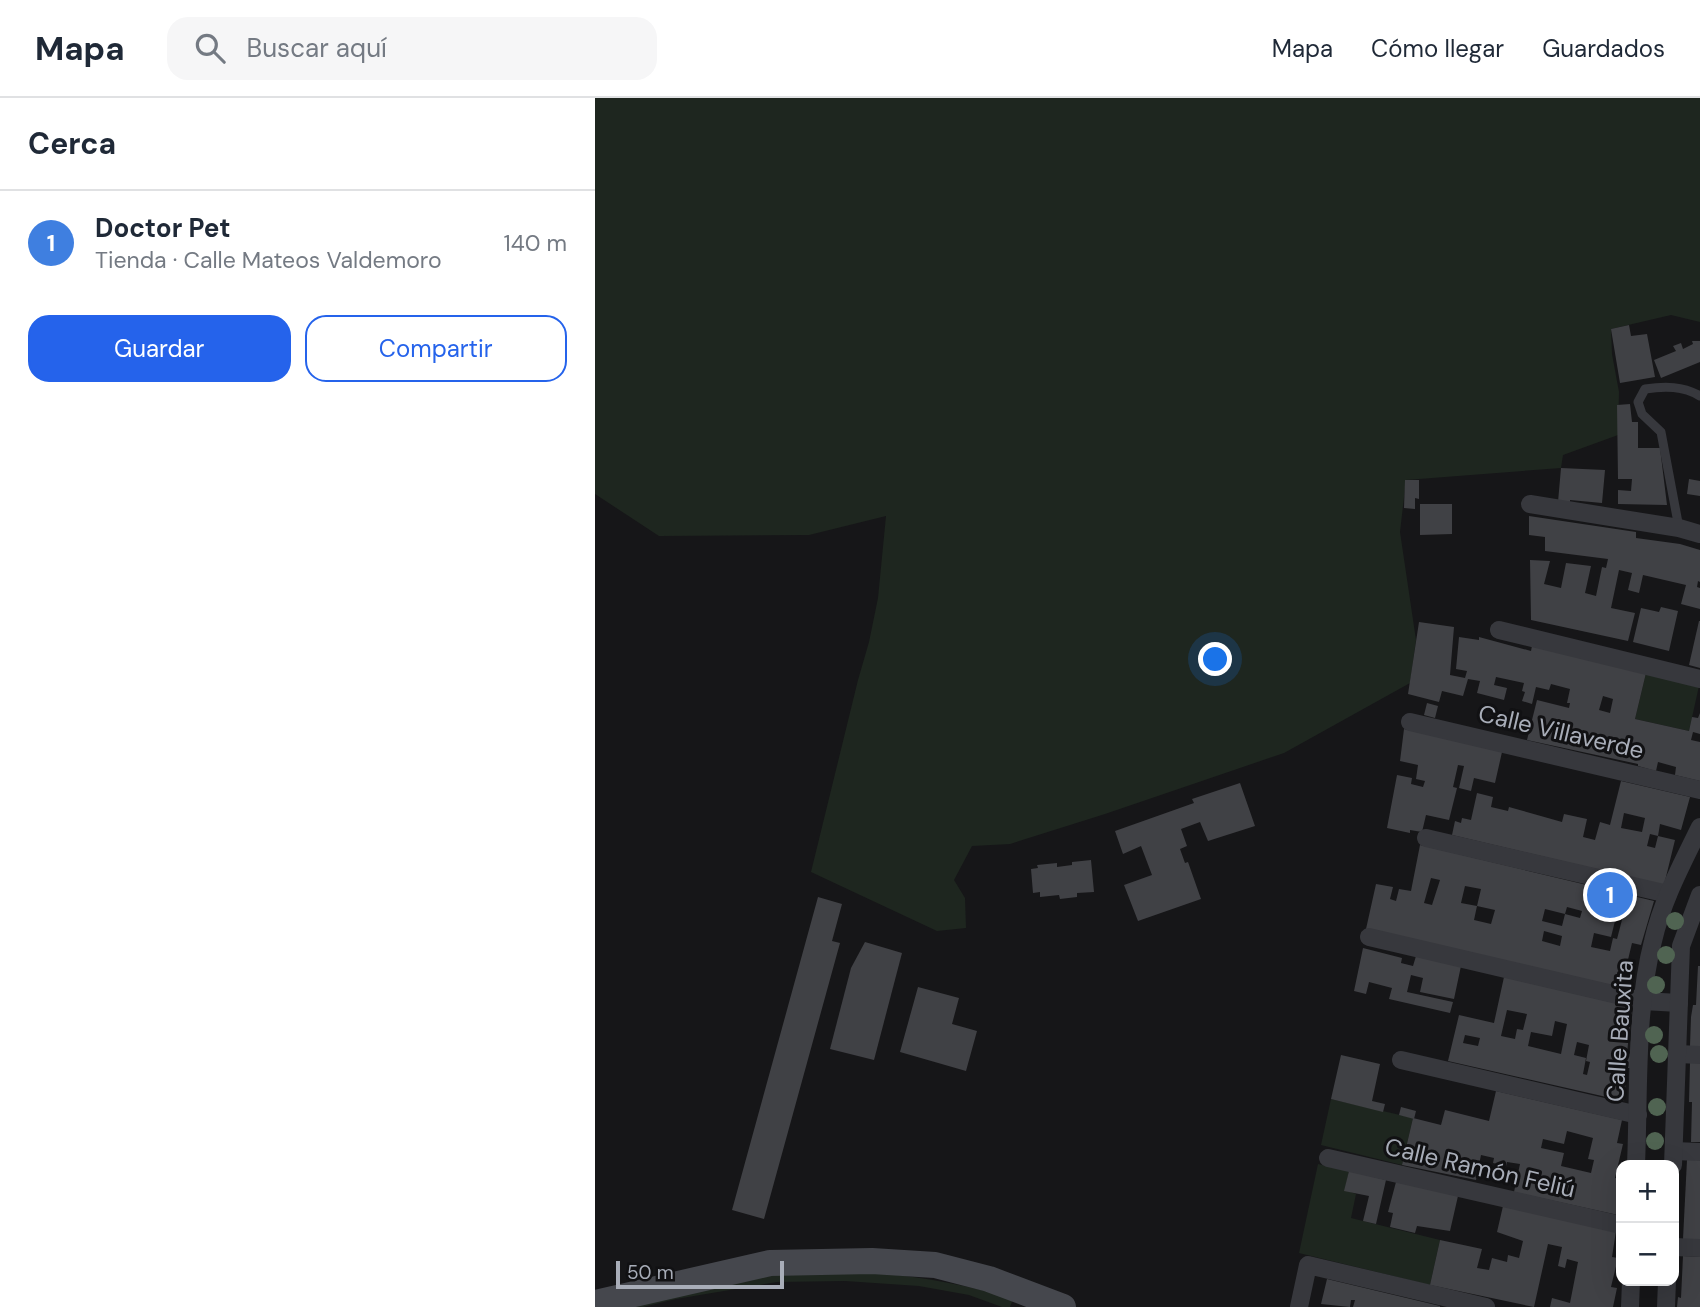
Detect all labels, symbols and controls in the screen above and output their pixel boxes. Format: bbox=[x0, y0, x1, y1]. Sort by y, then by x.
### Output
search box bbox=[167, 17, 657, 80]
text: Mapa bbox=[35, 27, 125, 70]
icon: search bbox=[191, 29, 229, 67]
text: Buscar aquí bbox=[247, 31, 387, 65]
text: Mapa bbox=[1272, 33, 1333, 64]
text: Cómo llegar bbox=[1371, 33, 1504, 64]
text: Guardados bbox=[1542, 33, 1665, 64]
text: Cerca bbox=[28, 124, 116, 163]
text: Doctor Pet bbox=[95, 211, 230, 245]
text: 1 bbox=[47, 228, 55, 258]
text: 140 m bbox=[504, 228, 567, 258]
text: Tienda · Calle Mateos Valdemoro bbox=[95, 245, 442, 275]
button: Guardar bbox=[28, 315, 291, 382]
button: Compartir bbox=[305, 315, 567, 382]
your location bbox=[1198, 642, 1232, 676]
street label: Calle Villaverde bbox=[1475, 697, 1647, 766]
pin: 1 bbox=[1587, 869, 1633, 921]
street label: Calle Bauxita bbox=[1599, 959, 1640, 1103]
street label: Calle Ramón Feliú bbox=[1382, 1131, 1578, 1205]
map controls bbox=[1616, 1160, 1679, 1286]
button: + bbox=[1616, 1160, 1679, 1223]
button: − bbox=[1616, 1223, 1679, 1286]
scale bar bbox=[616, 1258, 784, 1290]
text: 50 m bbox=[627, 1260, 674, 1285]

